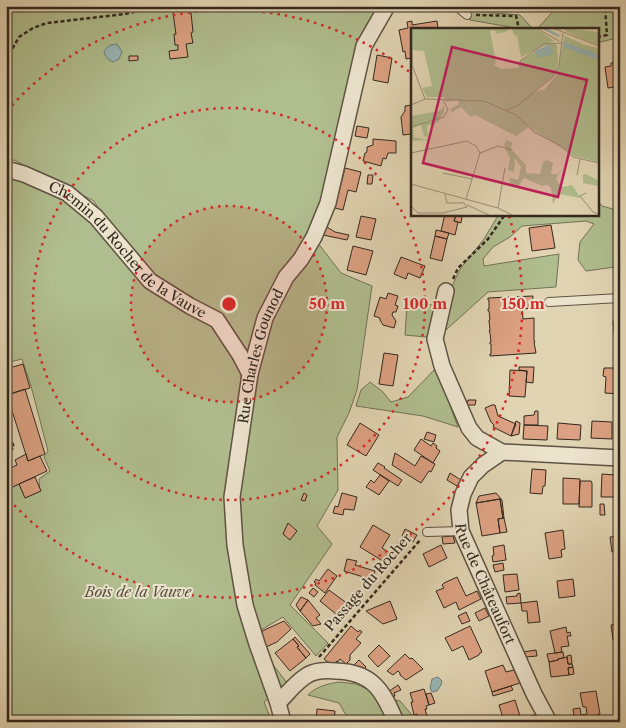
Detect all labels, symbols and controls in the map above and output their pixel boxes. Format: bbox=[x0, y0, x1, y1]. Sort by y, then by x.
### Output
inset map bbox=[411, 28, 598, 215]
street label: Chemin du Rocher de la Vauve bbox=[46, 177, 209, 322]
street label: Rue Charles Gounod bbox=[234, 285, 288, 425]
text: 50 m bbox=[309, 294, 345, 313]
text: 100 m bbox=[403, 294, 447, 313]
text: 150 m bbox=[501, 294, 545, 313]
centre of rings bbox=[220, 295, 238, 313]
street label: Rue de Châteaufort bbox=[451, 523, 519, 647]
street label: Passage du Rocher bbox=[320, 529, 416, 635]
park label: Bois de la Vauve bbox=[84, 583, 192, 601]

